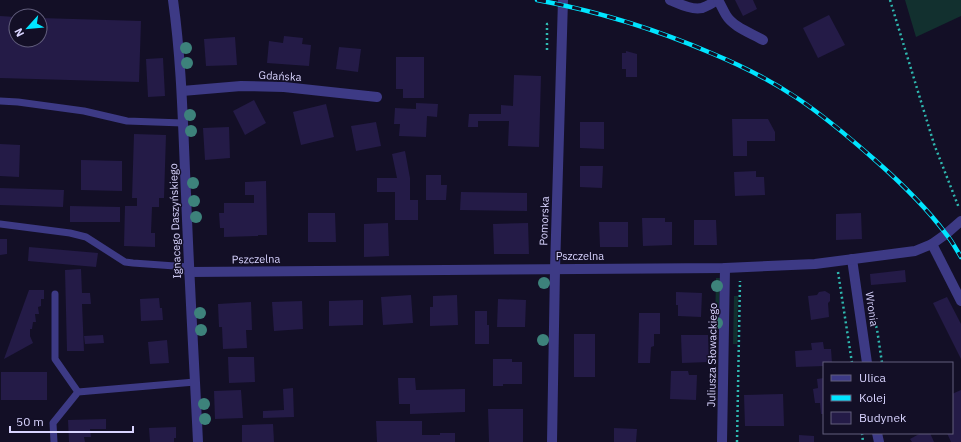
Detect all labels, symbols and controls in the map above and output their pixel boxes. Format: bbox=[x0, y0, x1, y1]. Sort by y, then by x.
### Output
north arrow bbox=[8, 8, 48, 48]
text: N bbox=[11, 26, 27, 39]
street label: Gdańska bbox=[258, 68, 302, 84]
street label: Ignacego Daszyńskiego bbox=[166, 163, 184, 279]
street label: Pomorska bbox=[536, 196, 552, 246]
street label: Pszczelna bbox=[556, 249, 604, 263]
street label: Pszczelna bbox=[232, 252, 280, 266]
street label: Wronia bbox=[863, 291, 881, 327]
street label: Juliusza Słowackiego bbox=[704, 303, 720, 407]
legend bbox=[823, 362, 953, 434]
text: Ulica bbox=[859, 370, 886, 385]
text: Kolej bbox=[859, 390, 886, 405]
scale bar bbox=[10, 408, 133, 434]
text: Budynek bbox=[859, 410, 907, 425]
text: 50 m bbox=[16, 414, 44, 429]

